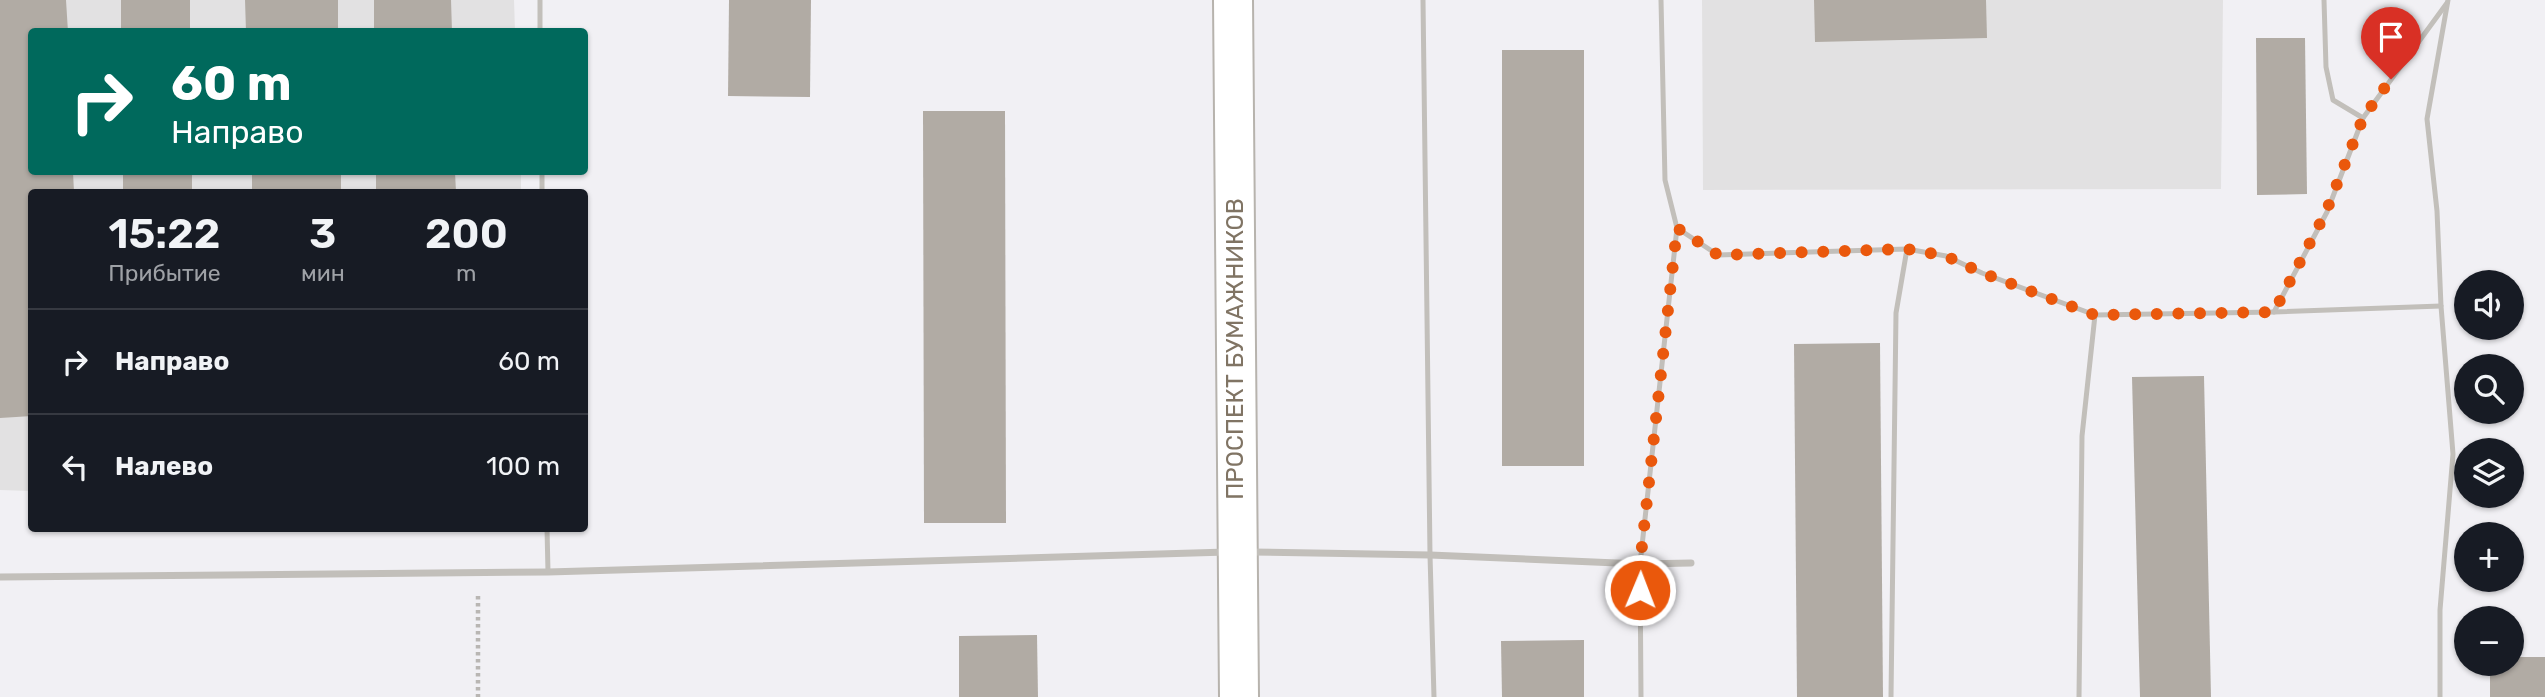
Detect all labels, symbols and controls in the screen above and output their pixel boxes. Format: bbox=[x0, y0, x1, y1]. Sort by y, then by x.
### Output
pin bbox=[2361, 7, 2421, 79]
icon: arrive bbox=[2372, 18, 2410, 56]
text: 60 m bbox=[171, 54, 292, 112]
icon: right bbox=[56, 56, 147, 147]
text: Направо bbox=[171, 113, 304, 151]
street label: ПРОСПЕКТ БУМАЖНИКОВ bbox=[1221, 198, 1249, 500]
text: 15:22 bbox=[109, 209, 220, 259]
text: 3 bbox=[309, 209, 336, 259]
text: 200 bbox=[425, 209, 508, 259]
text: Прибытие bbox=[108, 259, 221, 287]
text: мин bbox=[301, 259, 345, 287]
text: m bbox=[456, 259, 477, 287]
map controls bbox=[2454, 270, 2524, 676]
button: sound bbox=[2454, 270, 2524, 340]
icon: right bbox=[56, 343, 94, 381]
text: Направо bbox=[115, 346, 229, 377]
text: 60 m bbox=[498, 346, 560, 377]
button: search bbox=[2454, 354, 2524, 424]
button: layers bbox=[2454, 438, 2524, 508]
icon: left bbox=[56, 448, 94, 486]
text: Налево bbox=[115, 451, 213, 482]
text: 100 m bbox=[486, 451, 560, 482]
button: + bbox=[2454, 522, 2524, 592]
position arrow bbox=[1603, 553, 1677, 627]
button: − bbox=[2454, 606, 2524, 676]

